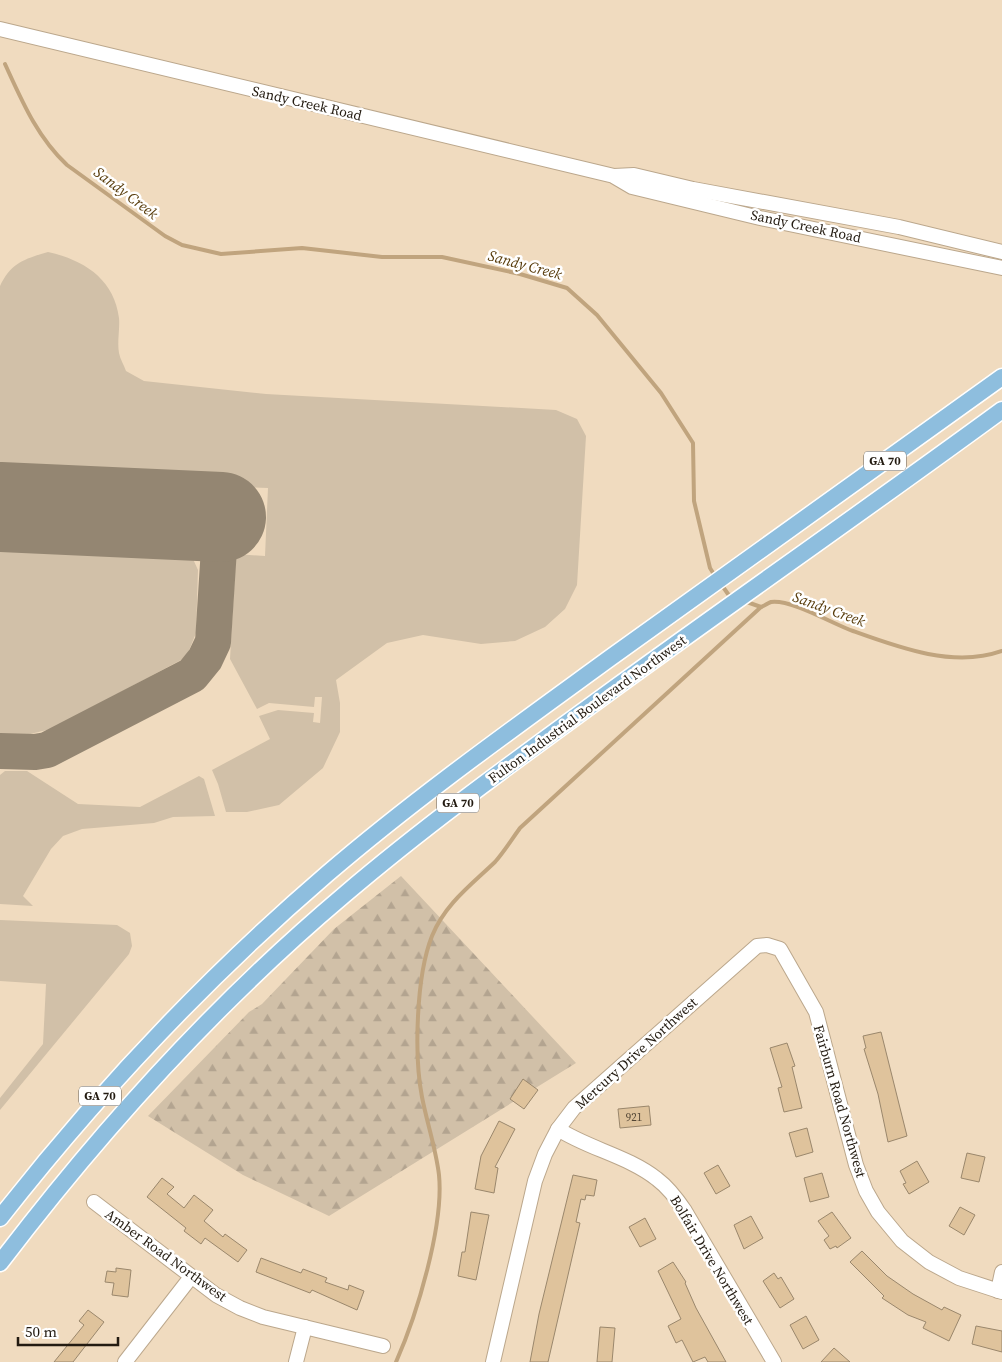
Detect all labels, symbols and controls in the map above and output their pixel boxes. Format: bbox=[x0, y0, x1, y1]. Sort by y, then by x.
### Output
street label: Sandy Creek Road bbox=[250, 81, 364, 125]
water label: Sandy Creek bbox=[90, 161, 164, 224]
street label: Sandy Creek Road bbox=[749, 205, 863, 247]
water label: Sandy Creek bbox=[486, 245, 565, 285]
road number: GA 70 bbox=[864, 452, 906, 471]
water label: Sandy Creek bbox=[790, 586, 869, 632]
street label: Fulton Industrial Boulevard Northwest bbox=[484, 630, 690, 788]
road number: GA 70 bbox=[437, 794, 479, 812]
street label: Mercury Drive Northwest bbox=[570, 992, 702, 1113]
street label: Fairburn Road Northwest bbox=[809, 1022, 872, 1180]
road number: GA 70 bbox=[79, 1086, 121, 1106]
house number: 921 bbox=[626, 1110, 642, 1125]
street label: Bolfair Drive Northwest bbox=[665, 1192, 759, 1329]
street label: Amber Road Northwest bbox=[101, 1204, 231, 1306]
scale bar bbox=[18, 1314, 118, 1346]
text: 50 m bbox=[25, 1321, 57, 1342]

